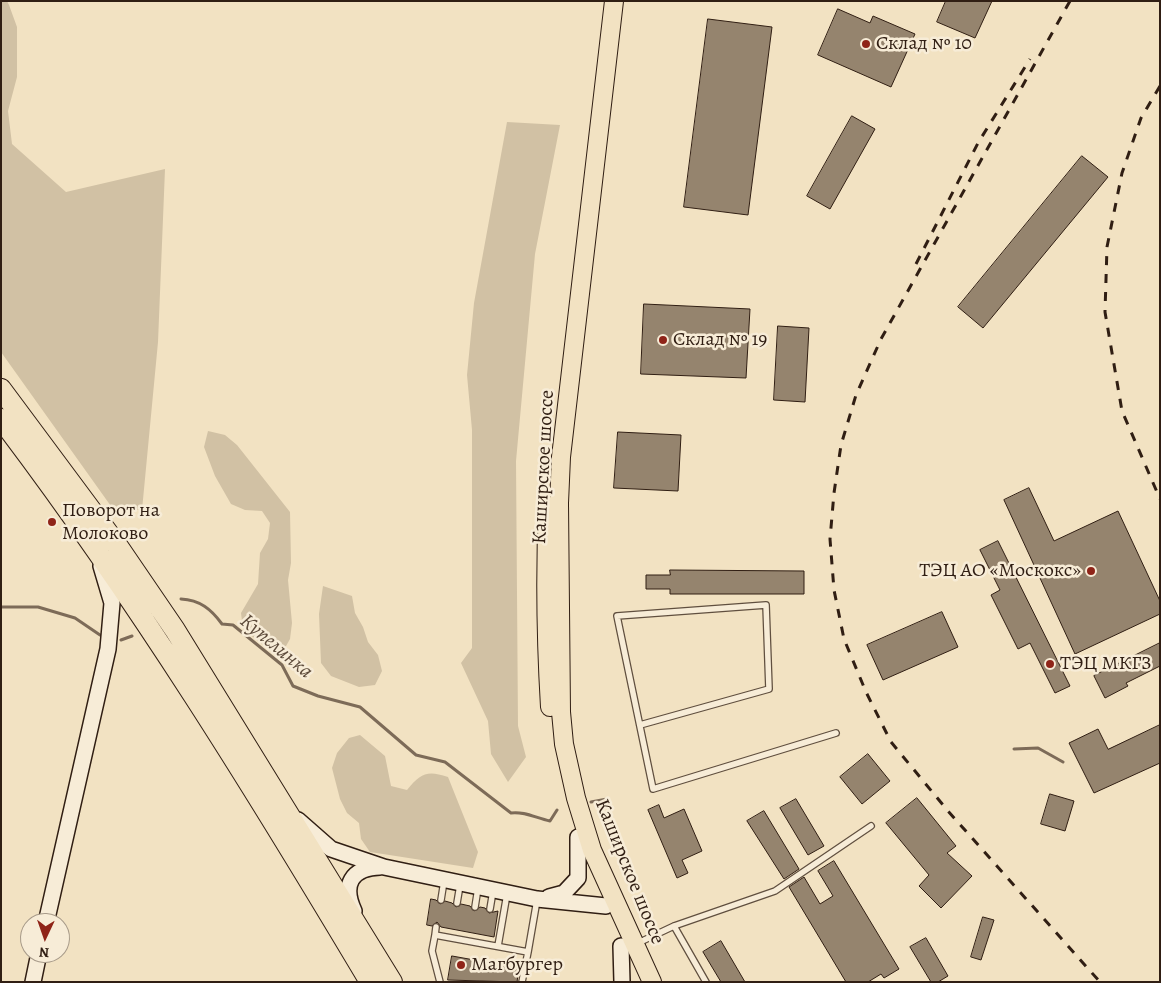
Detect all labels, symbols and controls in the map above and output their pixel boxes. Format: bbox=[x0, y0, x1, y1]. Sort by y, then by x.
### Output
place label: Склад № 10 bbox=[876, 32, 972, 56]
marker: Склад № 10 bbox=[860, 38, 872, 50]
place label: Склад № 19 bbox=[673, 328, 767, 352]
marker: Склад № 19 bbox=[657, 334, 669, 346]
street label: Каширское шоссе bbox=[528, 389, 560, 545]
place label: Поворот на Молоково bbox=[62, 499, 160, 546]
marker: Поворот на Молоково bbox=[46, 516, 58, 528]
place label: ТЭЦ АО «Москокс» bbox=[919, 559, 1081, 583]
marker: ТЭЦ АО «Москокс» bbox=[1085, 565, 1097, 577]
water label: Купелинка bbox=[234, 609, 318, 685]
place label: ТЭЦ МКГЗ bbox=[1060, 652, 1152, 676]
marker: ТЭЦ МКГЗ bbox=[1044, 658, 1056, 670]
street label: Каширское шоссе bbox=[589, 796, 669, 948]
north arrow bbox=[20, 913, 70, 963]
text: N bbox=[39, 943, 50, 962]
place label: Магбургер bbox=[471, 953, 563, 977]
marker: Магбургер bbox=[455, 959, 467, 971]

